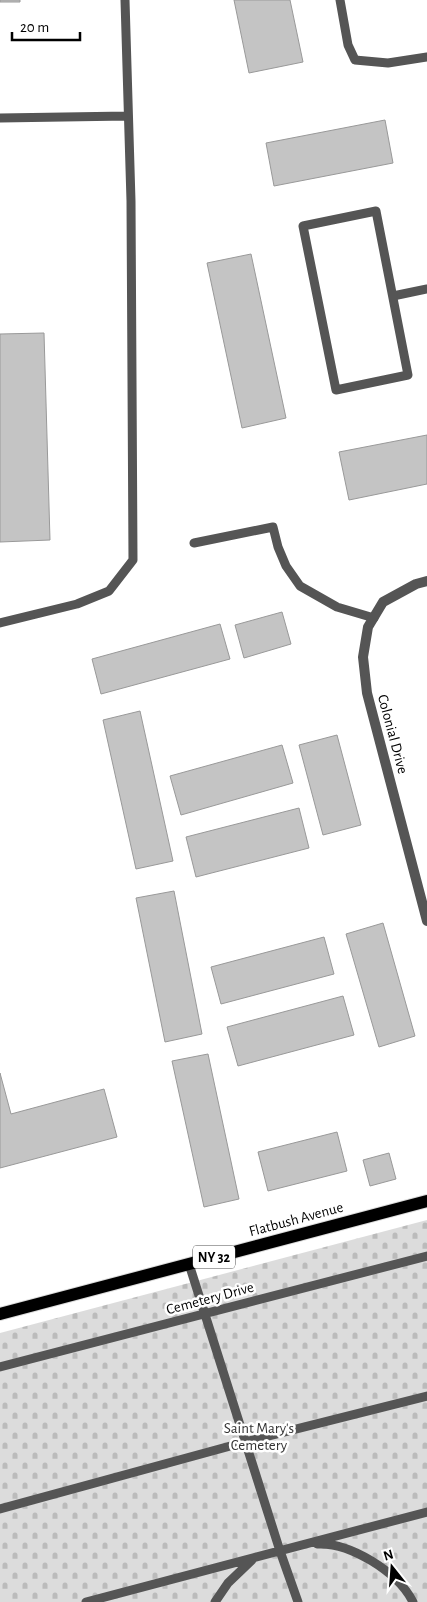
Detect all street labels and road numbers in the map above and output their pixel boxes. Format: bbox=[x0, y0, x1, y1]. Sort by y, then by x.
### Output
street label: Colonial Drive bbox=[375, 693, 410, 775]
street label: Flatbush Avenue bbox=[247, 1200, 345, 1239]
road number: NY 32 bbox=[193, 1246, 235, 1268]
street label: Cemetery Drive bbox=[165, 1280, 256, 1317]

